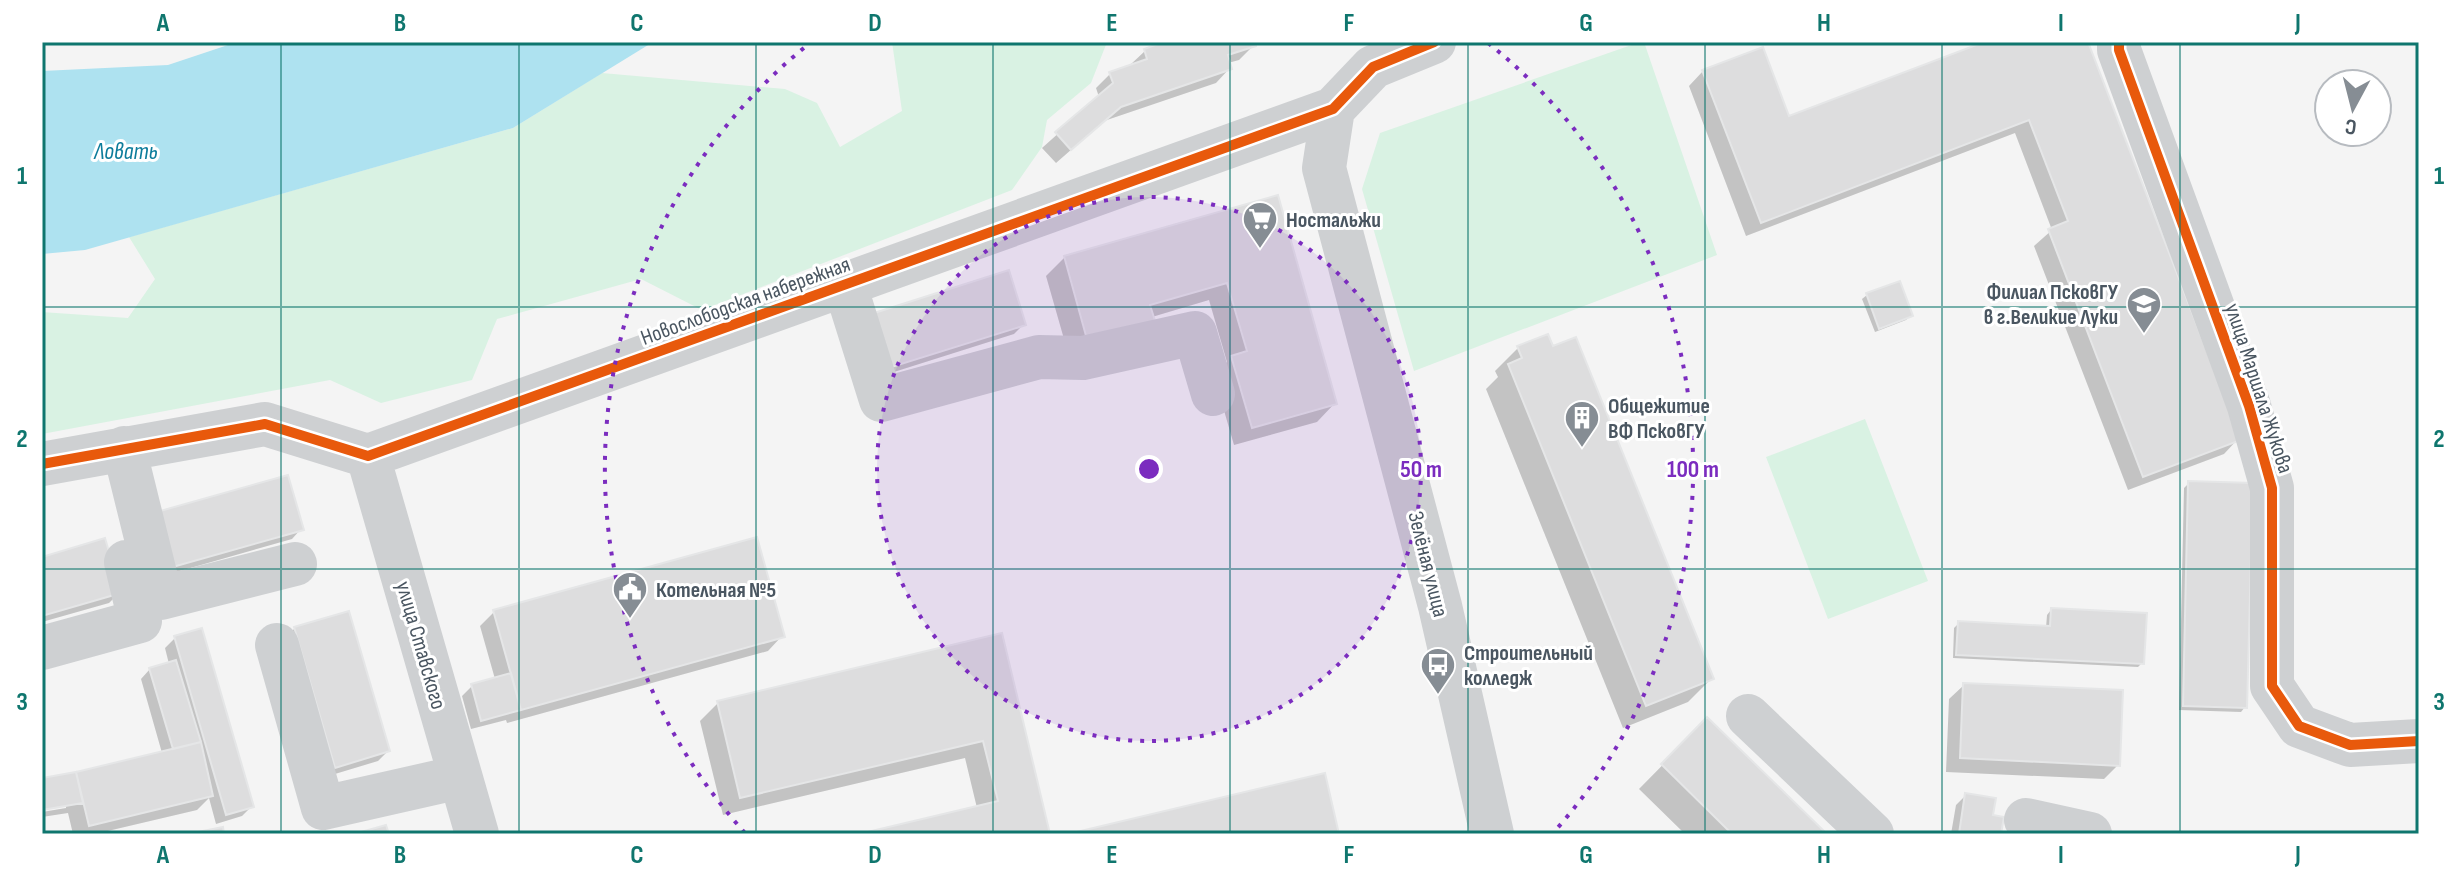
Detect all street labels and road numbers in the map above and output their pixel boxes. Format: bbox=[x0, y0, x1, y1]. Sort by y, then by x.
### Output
street label: Новослободская набережная bbox=[637, 251, 854, 352]
street label: улица Маршала Жукова bbox=[2218, 300, 2299, 477]
street label: Зелёная улица bbox=[1401, 509, 1454, 620]
street label: улица Ставского bbox=[389, 578, 452, 713]

